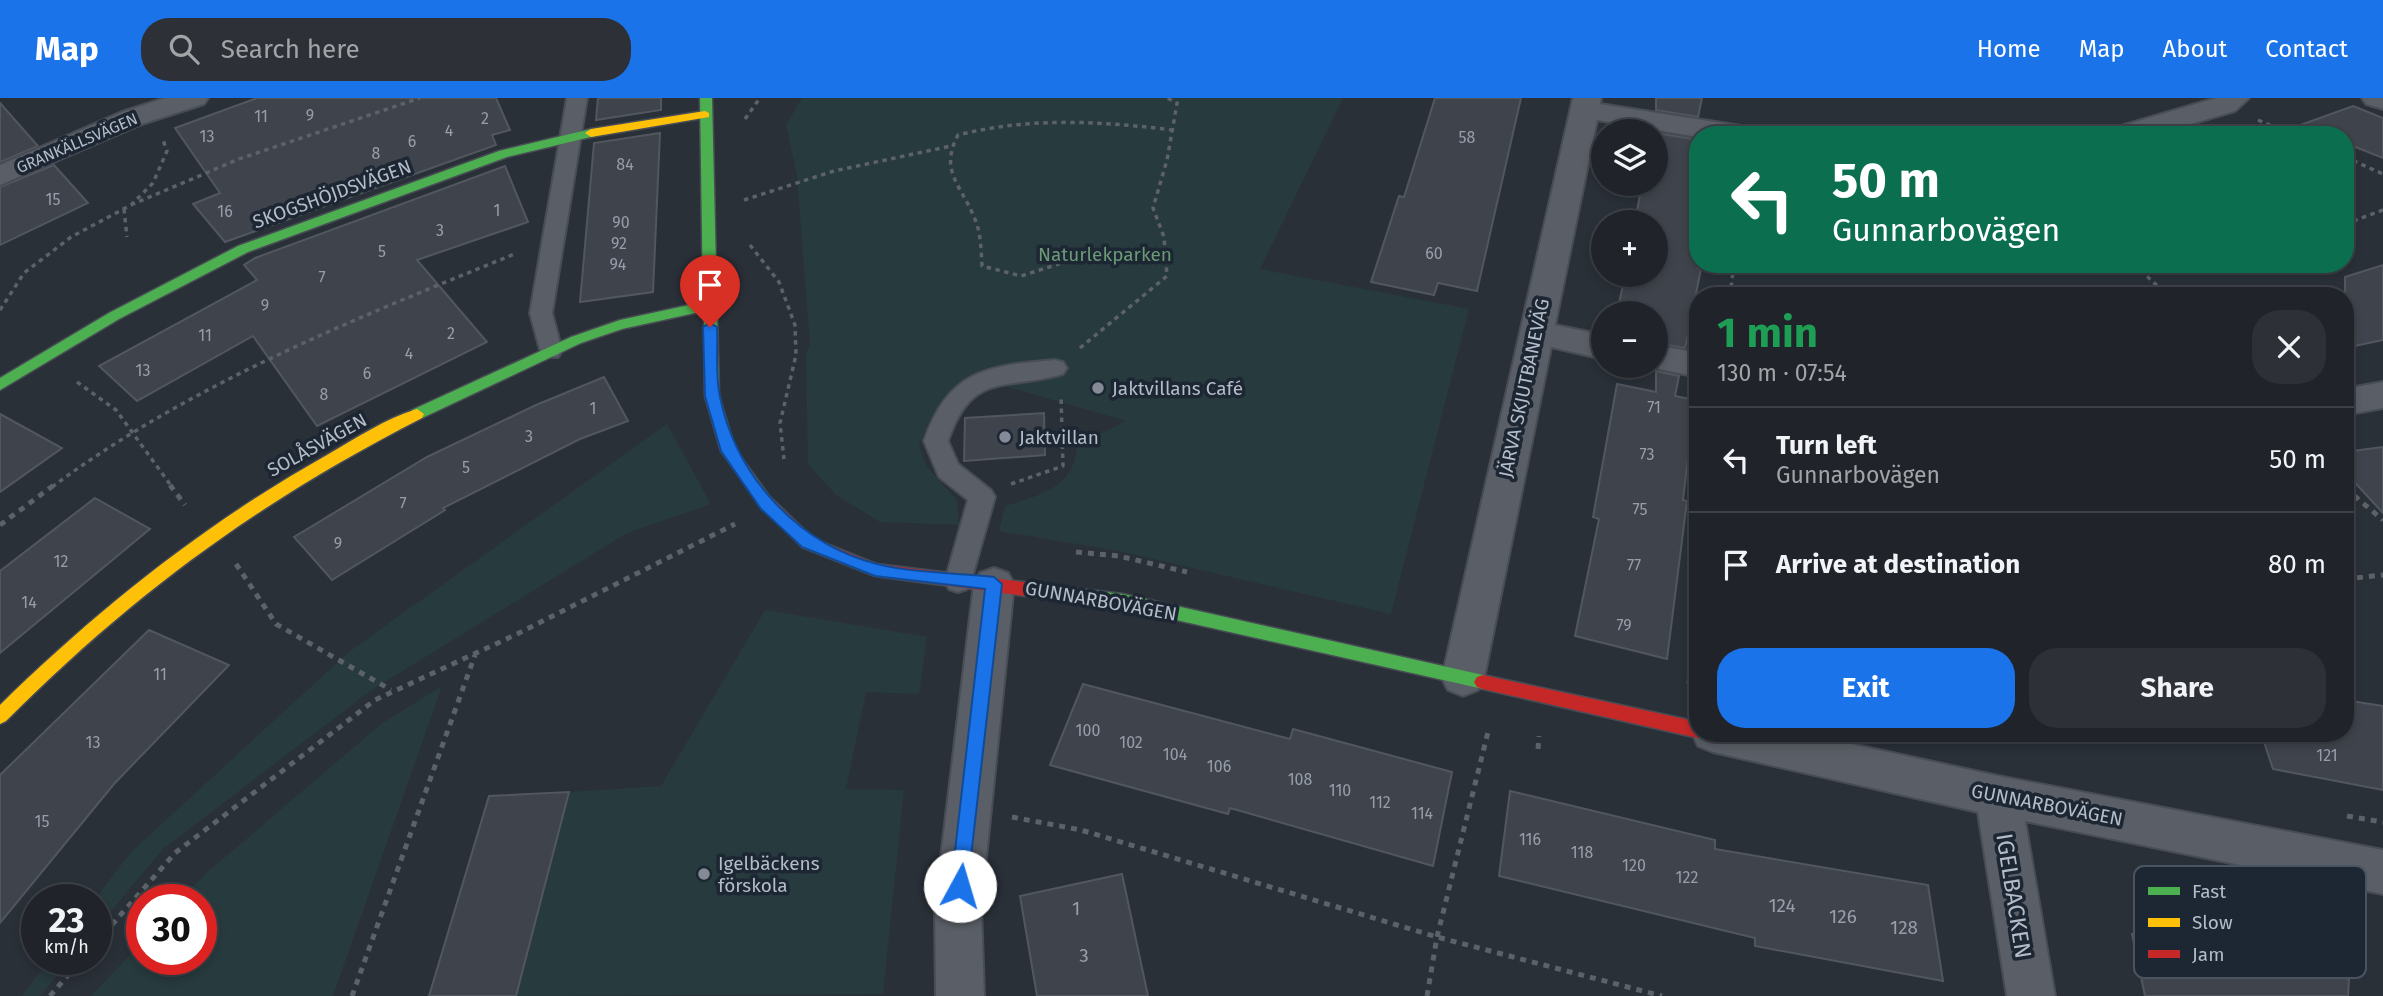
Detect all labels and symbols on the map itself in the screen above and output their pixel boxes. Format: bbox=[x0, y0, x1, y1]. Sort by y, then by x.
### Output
house number: 9 bbox=[306, 106, 314, 125]
house number: 11 bbox=[254, 107, 268, 126]
street label: GRANKÄLLSVÄGEN bbox=[14, 109, 140, 177]
house number: 2 bbox=[481, 109, 489, 128]
house number: 4 bbox=[445, 121, 454, 140]
house number: 13 bbox=[200, 127, 214, 146]
house number: 58 bbox=[1459, 128, 1476, 147]
house number: 6 bbox=[408, 132, 416, 151]
house number: 8 bbox=[372, 144, 381, 163]
street label: SKOGSHÖJDSVÄGEN bbox=[250, 155, 414, 233]
house number: 84 bbox=[616, 155, 634, 174]
house number: 15 bbox=[46, 190, 60, 209]
house number: 1 bbox=[494, 201, 500, 220]
house number: 16 bbox=[217, 202, 233, 221]
house number: 90 bbox=[612, 213, 630, 232]
house number: 3 bbox=[436, 221, 444, 240]
house number: 92 bbox=[611, 234, 627, 253]
house number: 5 bbox=[378, 242, 386, 261]
park label: Naturlekparken bbox=[1038, 243, 1172, 266]
house number: 60 bbox=[1425, 244, 1443, 263]
house number: 94 bbox=[610, 255, 627, 274]
pin bbox=[680, 255, 740, 327]
house number: 7 bbox=[318, 268, 326, 287]
house number: 9 bbox=[261, 296, 269, 315]
street label: JÄRVA SKJUTBANEVÄG bbox=[1494, 296, 1554, 480]
house number: 2 bbox=[447, 324, 455, 343]
house number: 11 bbox=[198, 326, 212, 345]
house number: 4 bbox=[405, 344, 414, 363]
house number: 13 bbox=[136, 361, 150, 380]
house number: 6 bbox=[363, 364, 371, 383]
place label: Jaktvillans Café bbox=[1112, 377, 1243, 400]
marker: Jaktvillans Café bbox=[1090, 380, 1106, 396]
house number: 8 bbox=[320, 385, 329, 404]
house number: 71 bbox=[1647, 398, 1661, 417]
house number: 1 bbox=[590, 399, 596, 418]
street label: SOLÅSVÄGEN bbox=[263, 408, 371, 482]
place label: Jaktvillan bbox=[1019, 426, 1099, 449]
house number: 3 bbox=[525, 427, 533, 446]
marker: Jaktvillan bbox=[997, 429, 1013, 445]
house number: 73 bbox=[1640, 445, 1654, 464]
house number: 5 bbox=[462, 458, 470, 477]
house number: 7 bbox=[399, 494, 407, 513]
house number: 75 bbox=[1633, 500, 1647, 519]
house number: 9 bbox=[334, 534, 342, 553]
house number: 12 bbox=[54, 552, 68, 571]
house number: 77 bbox=[1627, 556, 1641, 575]
street label: GUNNARBOVÄGEN bbox=[1023, 576, 1179, 626]
house number: 14 bbox=[21, 593, 37, 612]
house number: 79 bbox=[1616, 616, 1632, 635]
house number: 11 bbox=[153, 665, 167, 684]
house number: 100 bbox=[1076, 721, 1100, 740]
house number: 13 bbox=[86, 733, 100, 752]
house number: 102 bbox=[1119, 733, 1143, 752]
house number: 104 bbox=[1163, 745, 1188, 764]
house number: 121 bbox=[2316, 746, 2338, 765]
house number: 106 bbox=[1207, 757, 1231, 776]
house number: 108 bbox=[1288, 770, 1313, 789]
street label: GUNNARBOVÄGEN bbox=[1969, 779, 2125, 831]
house number: 110 bbox=[1329, 781, 1351, 800]
house number: 112 bbox=[1369, 793, 1391, 812]
house number: 114 bbox=[1411, 804, 1434, 823]
house number: 15 bbox=[35, 812, 49, 831]
house number: 116 bbox=[1519, 830, 1541, 849]
street label: IGELBACKEN bbox=[1990, 831, 2038, 961]
house number: 118 bbox=[1571, 843, 1593, 862]
position arrow bbox=[923, 849, 997, 923]
place label: Igelbäckens förskola bbox=[718, 852, 820, 897]
house number: 120 bbox=[1622, 856, 1646, 875]
marker: Igelbäckens förskola bbox=[696, 866, 712, 882]
legend bbox=[2134, 866, 2366, 978]
house number: 122 bbox=[1676, 868, 1698, 887]
text: Fast bbox=[2192, 880, 2226, 903]
speed limit sign: 30 bbox=[126, 884, 217, 975]
house number: 124 bbox=[1768, 894, 1796, 917]
house number: 1 bbox=[1072, 897, 1080, 920]
house number: 126 bbox=[1829, 905, 1857, 928]
text: Slow bbox=[2192, 911, 2233, 934]
house number: 128 bbox=[1890, 916, 1918, 939]
text: Jam bbox=[2192, 943, 2224, 966]
house number: 3 bbox=[1079, 944, 1089, 967]

